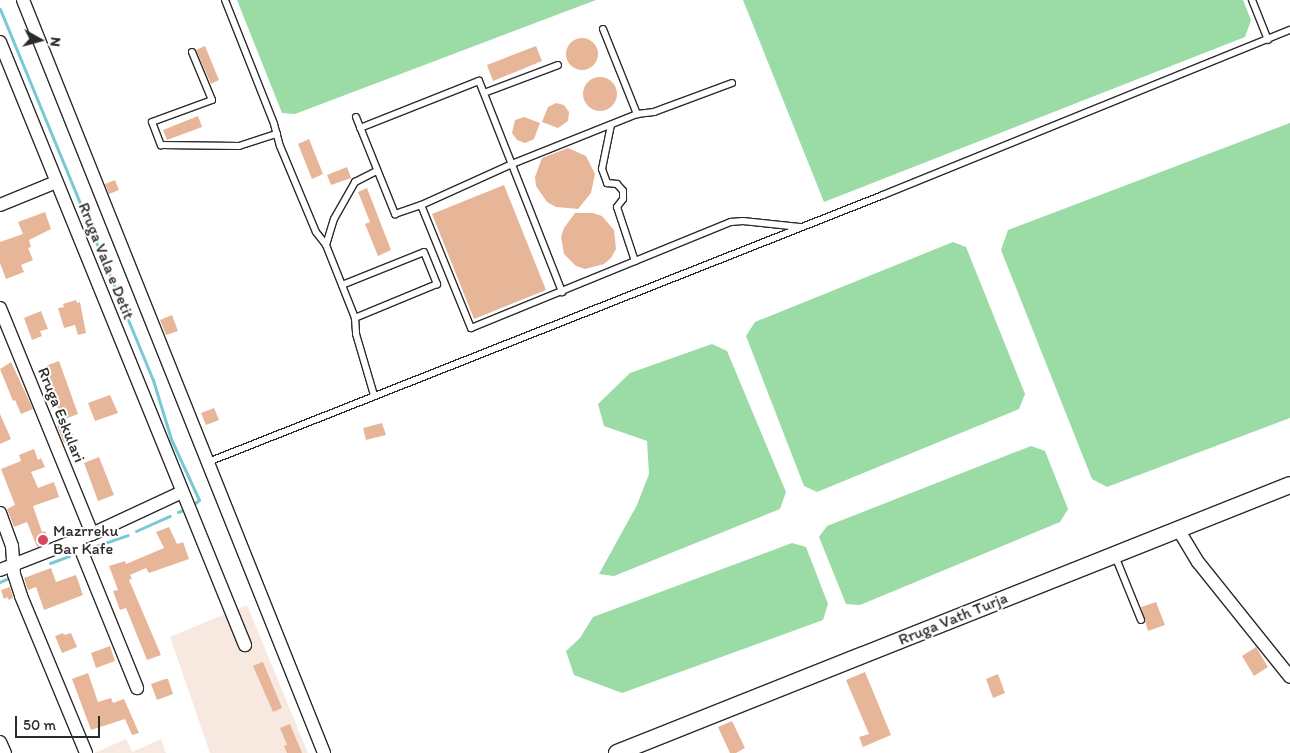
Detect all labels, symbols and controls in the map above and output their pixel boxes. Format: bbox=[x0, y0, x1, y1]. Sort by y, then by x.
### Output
north arrow bbox=[15, 15, 65, 65]
text: N bbox=[46, 36, 64, 48]
street label: Rruga Vala e Detit bbox=[74, 200, 138, 322]
street label: Rruga Eskulari bbox=[33, 365, 89, 465]
place label: Mazrreku Bar Kafe bbox=[53, 521, 118, 559]
marker: Mazrreku Bar Kafe bbox=[37, 534, 49, 546]
street label: Rruga Vath Turja bbox=[896, 589, 1010, 649]
scale bar bbox=[18, 706, 102, 738]
text: 50 m bbox=[23, 716, 56, 734]

